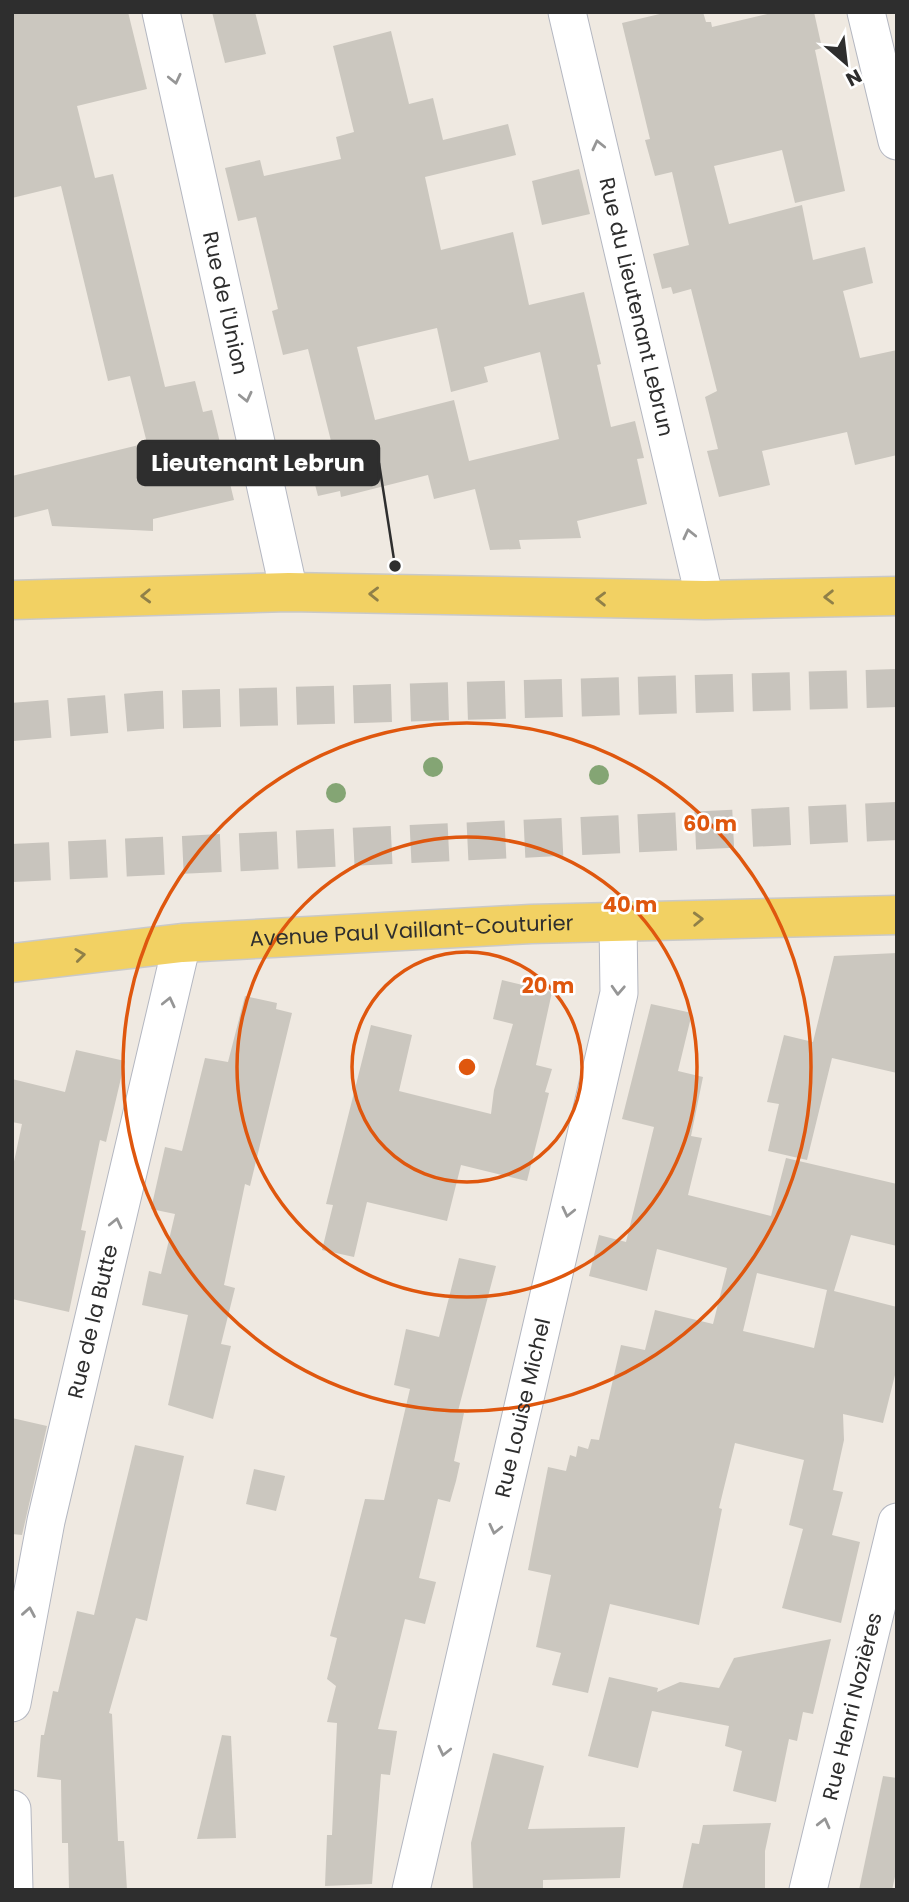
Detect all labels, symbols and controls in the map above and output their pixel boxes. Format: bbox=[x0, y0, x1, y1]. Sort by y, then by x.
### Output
north arrow bbox=[811, 28, 881, 98]
text: N bbox=[841, 62, 866, 93]
one-way arrow bbox=[167, 73, 182, 85]
one-way arrow bbox=[592, 139, 606, 151]
street label: Rue du Lieutenant Lebrun bbox=[592, 175, 681, 439]
street label: Rue de l'Union bbox=[196, 229, 256, 377]
one-way arrow bbox=[238, 391, 252, 403]
callout: Lieutenant Lebrun bbox=[138, 441, 379, 485]
text: Lieutenant Lebrun bbox=[151, 447, 365, 479]
one-way arrow bbox=[683, 528, 697, 540]
one-way arrow bbox=[368, 586, 378, 602]
one-way arrow bbox=[140, 588, 151, 604]
one-way arrow bbox=[823, 590, 834, 605]
one-way arrow bbox=[595, 591, 606, 606]
text: 60 m bbox=[683, 809, 737, 838]
text: 40 m bbox=[603, 890, 657, 919]
street label: Avenue Paul Vaillant-Couturier bbox=[249, 908, 574, 953]
one-way arrow bbox=[693, 912, 704, 927]
one-way arrow bbox=[74, 947, 86, 962]
text: 20 m bbox=[522, 971, 574, 1000]
one-way arrow bbox=[610, 985, 625, 996]
one-way arrow bbox=[161, 996, 175, 1008]
centre of rings bbox=[455, 1055, 479, 1079]
one-way arrow bbox=[562, 1206, 577, 1218]
one-way arrow bbox=[108, 1217, 123, 1229]
street label: Rue de la Butte bbox=[60, 1242, 125, 1401]
street label: Rue Louise Michel bbox=[487, 1315, 557, 1500]
one-way arrow bbox=[489, 1523, 503, 1535]
one-way arrow bbox=[21, 1606, 36, 1618]
street label: Rue Henri Nozières bbox=[815, 1609, 889, 1803]
one-way arrow bbox=[437, 1745, 452, 1757]
one-way arrow bbox=[816, 1818, 830, 1830]

